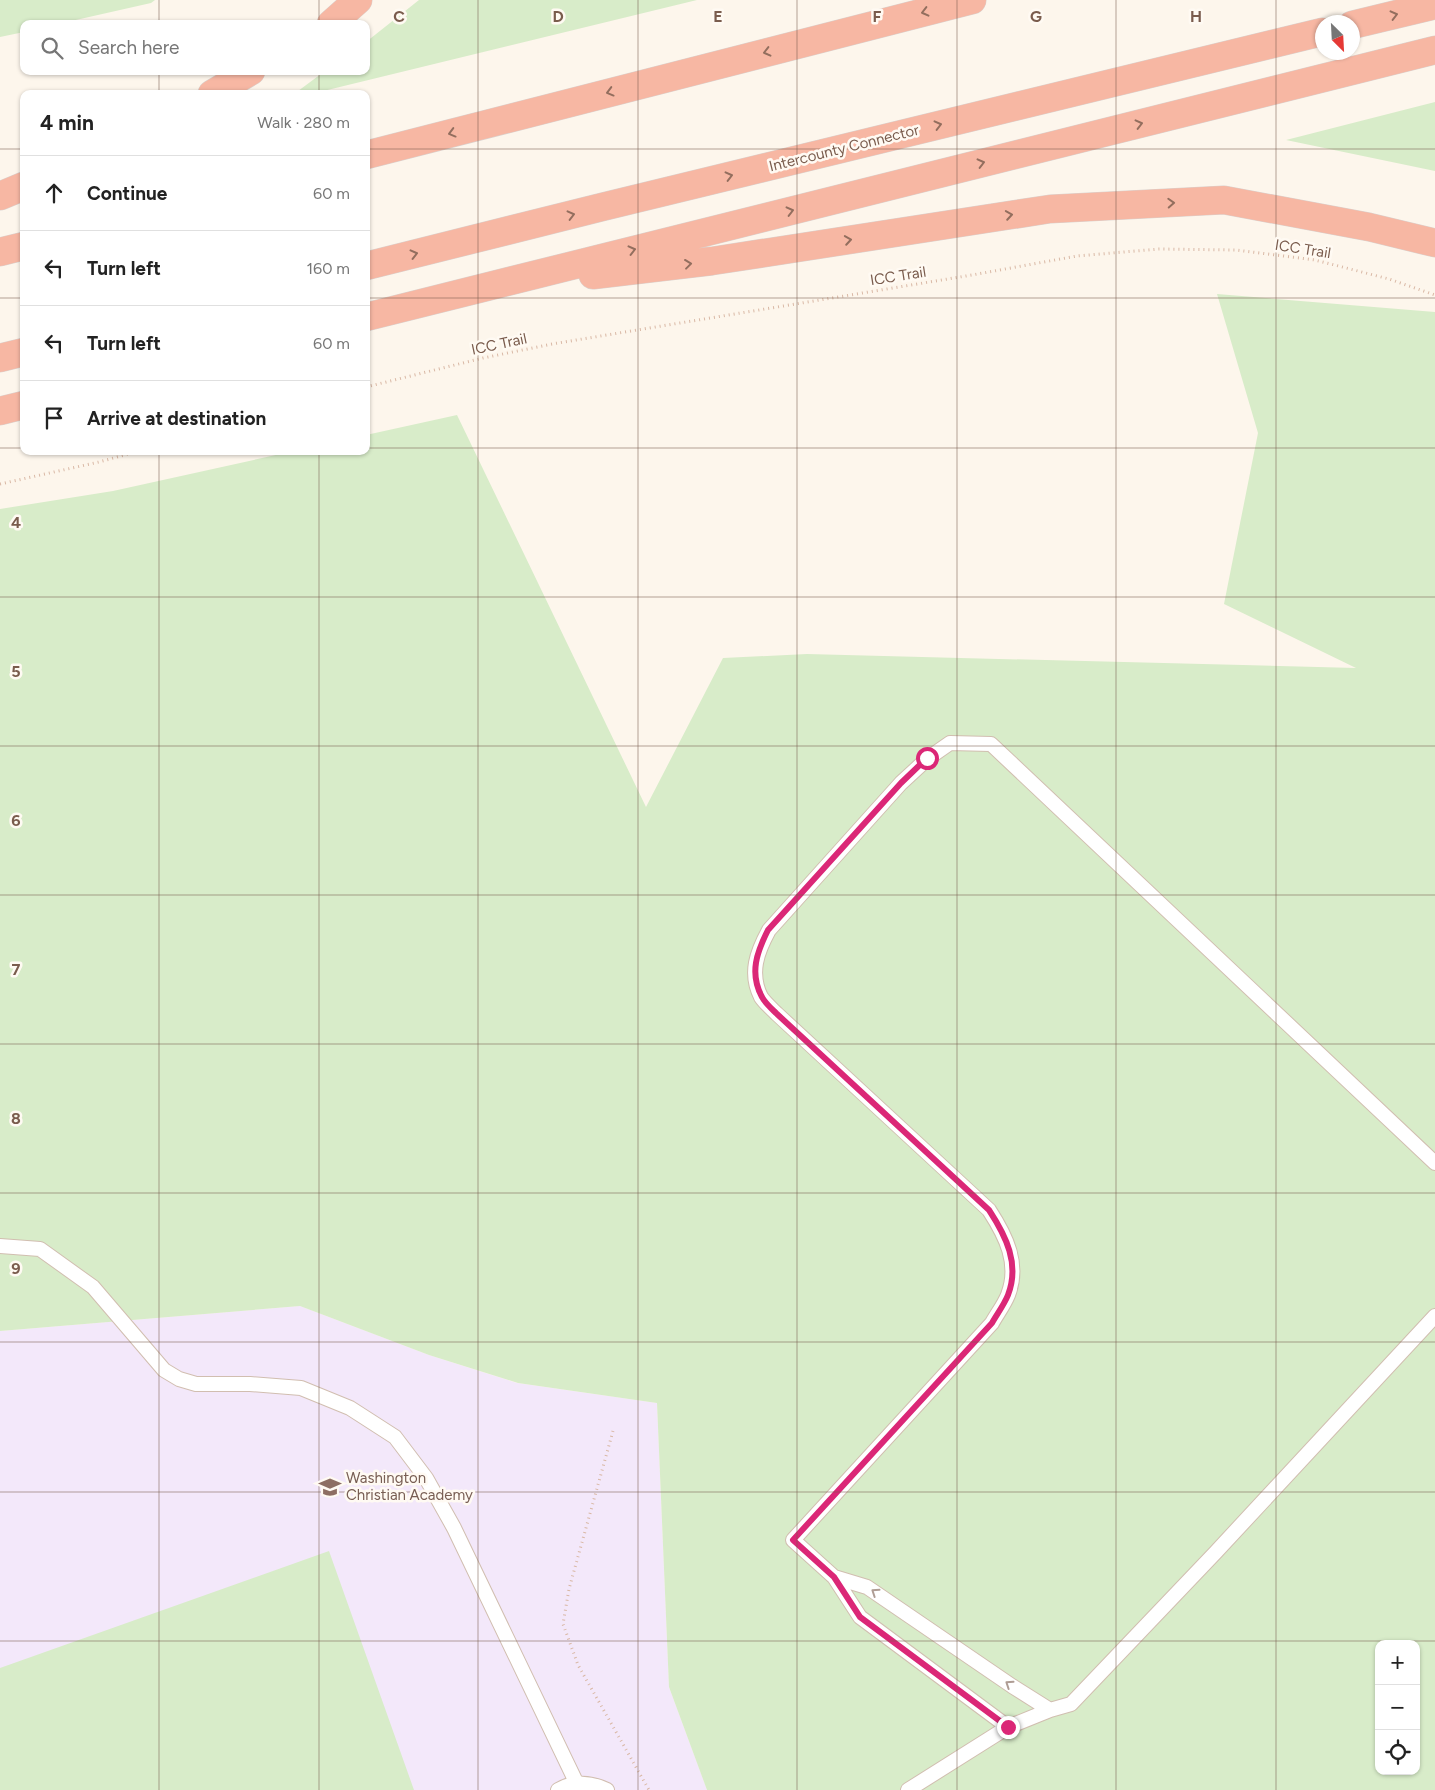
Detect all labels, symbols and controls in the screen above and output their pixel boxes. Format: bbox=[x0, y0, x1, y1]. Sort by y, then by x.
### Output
one-way arrow bbox=[920, 6, 929, 17]
text: C bbox=[393, 7, 405, 26]
text: D bbox=[552, 7, 564, 26]
text: E bbox=[713, 7, 723, 26]
text: F bbox=[873, 7, 882, 26]
text: G bbox=[1030, 7, 1042, 26]
text: H bbox=[1190, 7, 1202, 26]
one-way arrow bbox=[1389, 10, 1398, 21]
north arrow bbox=[1315, 15, 1360, 60]
search box bbox=[20, 20, 370, 75]
icon: search bbox=[38, 34, 66, 62]
text: Search here bbox=[78, 36, 180, 59]
one-way arrow bbox=[763, 46, 772, 57]
one-way arrow bbox=[606, 87, 614, 97]
text: 4 min bbox=[40, 110, 94, 135]
text: Walk · 280 m bbox=[257, 113, 350, 132]
one-way arrow bbox=[1134, 119, 1143, 130]
one-way arrow bbox=[933, 120, 942, 131]
street label: Intercounty Connector bbox=[767, 121, 921, 175]
one-way arrow bbox=[448, 127, 457, 138]
one-way arrow bbox=[977, 159, 985, 169]
one-way arrow bbox=[724, 171, 733, 182]
icon: ahead bbox=[40, 179, 68, 207]
text: Continue bbox=[87, 182, 167, 205]
text: 60 m bbox=[313, 184, 350, 203]
one-way arrow bbox=[1167, 197, 1175, 208]
one-way arrow bbox=[785, 206, 794, 217]
one-way arrow bbox=[567, 210, 575, 220]
one-way arrow bbox=[1005, 210, 1013, 221]
one-way arrow bbox=[845, 235, 853, 246]
street label: ICC Trail bbox=[1274, 236, 1332, 262]
one-way arrow bbox=[627, 245, 636, 256]
one-way arrow bbox=[409, 249, 418, 260]
icon: left bbox=[40, 254, 68, 282]
text: Turn left bbox=[87, 257, 161, 280]
text: 160 m bbox=[307, 259, 350, 278]
one-way arrow bbox=[684, 259, 692, 270]
street label: ICC Trail bbox=[869, 263, 927, 289]
icon: left bbox=[40, 329, 68, 357]
street label: ICC Trail bbox=[470, 329, 528, 359]
text: Turn left bbox=[87, 332, 161, 355]
text: 60 m bbox=[313, 334, 350, 353]
icon: arrive bbox=[40, 404, 68, 432]
text: Arrive at destination bbox=[87, 407, 266, 430]
text: 4 bbox=[11, 513, 21, 532]
text: 5 bbox=[11, 662, 21, 681]
route start bbox=[916, 747, 939, 770]
text: 6 bbox=[11, 811, 21, 830]
text: 7 bbox=[12, 960, 21, 979]
text: 8 bbox=[11, 1109, 21, 1128]
text: 9 bbox=[11, 1259, 21, 1278]
place label: Washington Christian Academy bbox=[346, 1469, 473, 1504]
school or university icon: Washington Christian Academy bbox=[317, 1474, 343, 1500]
one-way arrow bbox=[871, 1589, 880, 1598]
map controls bbox=[1375, 1640, 1420, 1775]
button: + bbox=[1375, 1640, 1420, 1685]
one-way arrow bbox=[1005, 1681, 1014, 1690]
button: − bbox=[1375, 1685, 1420, 1730]
route end bbox=[997, 1716, 1020, 1739]
button: locate bbox=[1375, 1730, 1420, 1775]

